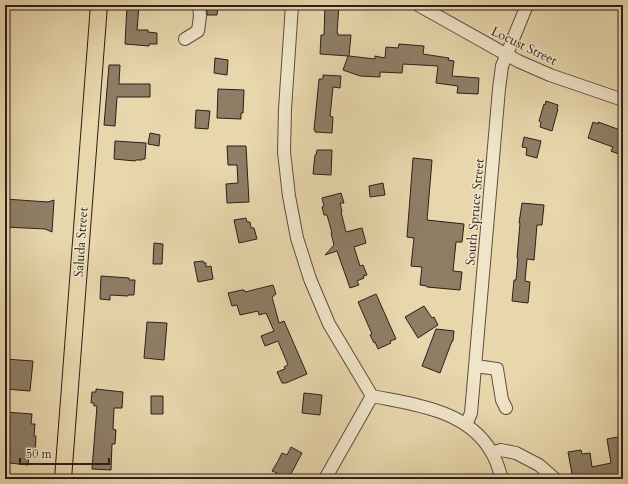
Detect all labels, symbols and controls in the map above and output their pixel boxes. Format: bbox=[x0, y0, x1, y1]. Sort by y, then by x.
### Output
street label: Locust Street bbox=[488, 22, 560, 70]
street label: South Spruce Street bbox=[461, 158, 489, 266]
street label: Saluda Street bbox=[70, 207, 92, 277]
scale bar bbox=[20, 440, 109, 466]
text: 50 m bbox=[26, 446, 53, 462]

